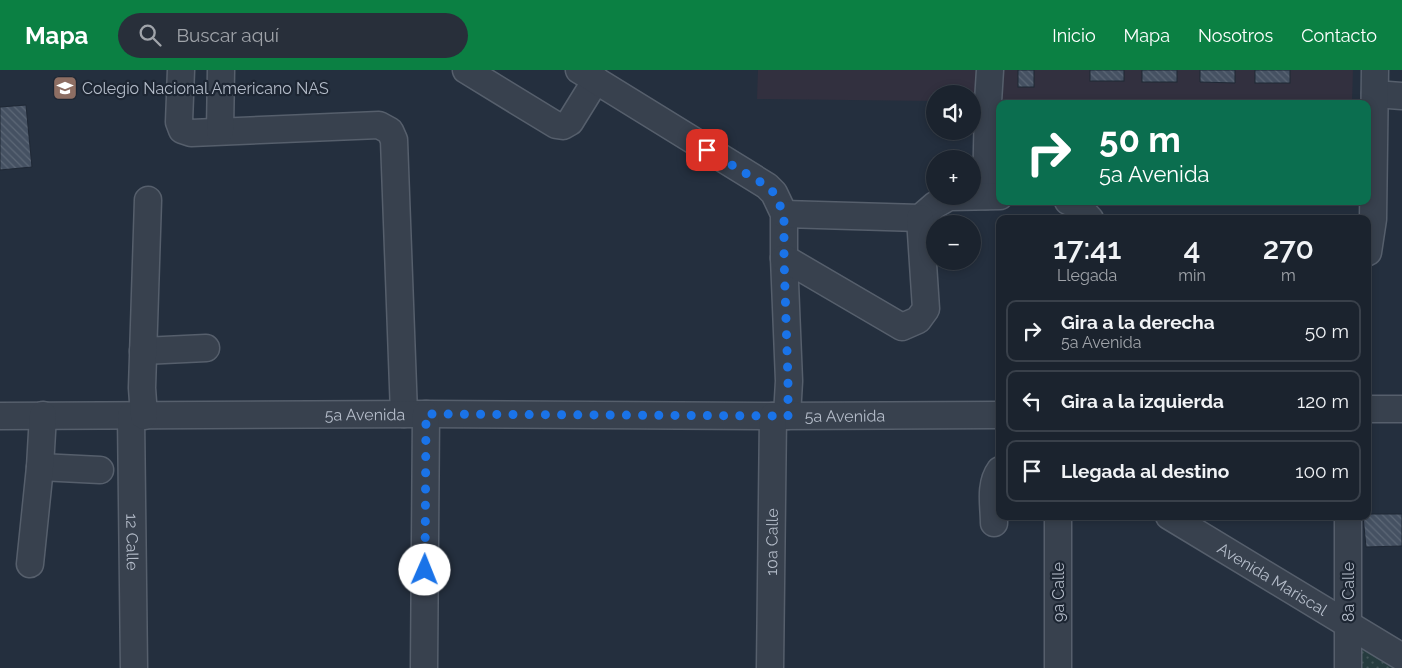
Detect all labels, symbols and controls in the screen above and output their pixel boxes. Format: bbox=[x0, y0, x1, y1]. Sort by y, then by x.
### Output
search box bbox=[118, 13, 468, 58]
text: Mapa bbox=[25, 21, 88, 50]
icon: search bbox=[136, 21, 164, 49]
text: Buscar aquí bbox=[176, 24, 279, 46]
text: Inicio bbox=[1052, 25, 1096, 46]
text: Mapa bbox=[1124, 25, 1170, 46]
text: Nosotros bbox=[1198, 25, 1273, 46]
text: Contacto bbox=[1301, 25, 1377, 46]
school or university icon: Colegio Nacional Americano NAS bbox=[52, 75, 78, 101]
place label: Colegio Nacional Americano NAS bbox=[82, 79, 329, 98]
map controls bbox=[926, 85, 981, 270]
button: sound bbox=[926, 85, 981, 140]
text: 50 m bbox=[1099, 119, 1181, 160]
icon: right bbox=[1016, 120, 1081, 185]
pin bbox=[686, 129, 728, 171]
icon: arrive bbox=[693, 136, 721, 164]
button: + bbox=[926, 150, 981, 205]
text: 5a Avenida bbox=[1099, 161, 1210, 187]
button: − bbox=[926, 215, 981, 270]
text: 17:41 bbox=[1053, 231, 1121, 266]
text: 4 bbox=[1184, 231, 1200, 266]
text: 270 bbox=[1263, 231, 1314, 266]
text: Llegada bbox=[1057, 266, 1117, 285]
text: min bbox=[1178, 266, 1206, 285]
text: m bbox=[1281, 266, 1296, 285]
text: Gira a la derecha bbox=[1061, 311, 1215, 333]
icon: right bbox=[1018, 317, 1046, 345]
text: 50 m bbox=[1305, 320, 1349, 342]
text: 5a Avenida bbox=[1061, 333, 1141, 352]
icon: left bbox=[1018, 387, 1046, 415]
text: Gira a la izquierda bbox=[1061, 390, 1224, 412]
text: 120 m bbox=[1297, 390, 1349, 412]
street label: 5a Avenida bbox=[325, 405, 405, 424]
street label: 5a Avenida bbox=[805, 406, 885, 425]
icon: arrive bbox=[1018, 457, 1046, 485]
text: Llegada al destino bbox=[1061, 460, 1229, 482]
text: 100 m bbox=[1295, 460, 1349, 482]
street label: 10a Calle bbox=[762, 508, 781, 576]
street label: 12 Calle bbox=[123, 513, 142, 571]
street label: Avenida Mariscal bbox=[1214, 538, 1331, 619]
position arrow bbox=[398, 543, 450, 595]
street label: 9a Calle bbox=[1049, 562, 1068, 622]
street label: 8a Calle bbox=[1339, 562, 1358, 622]

